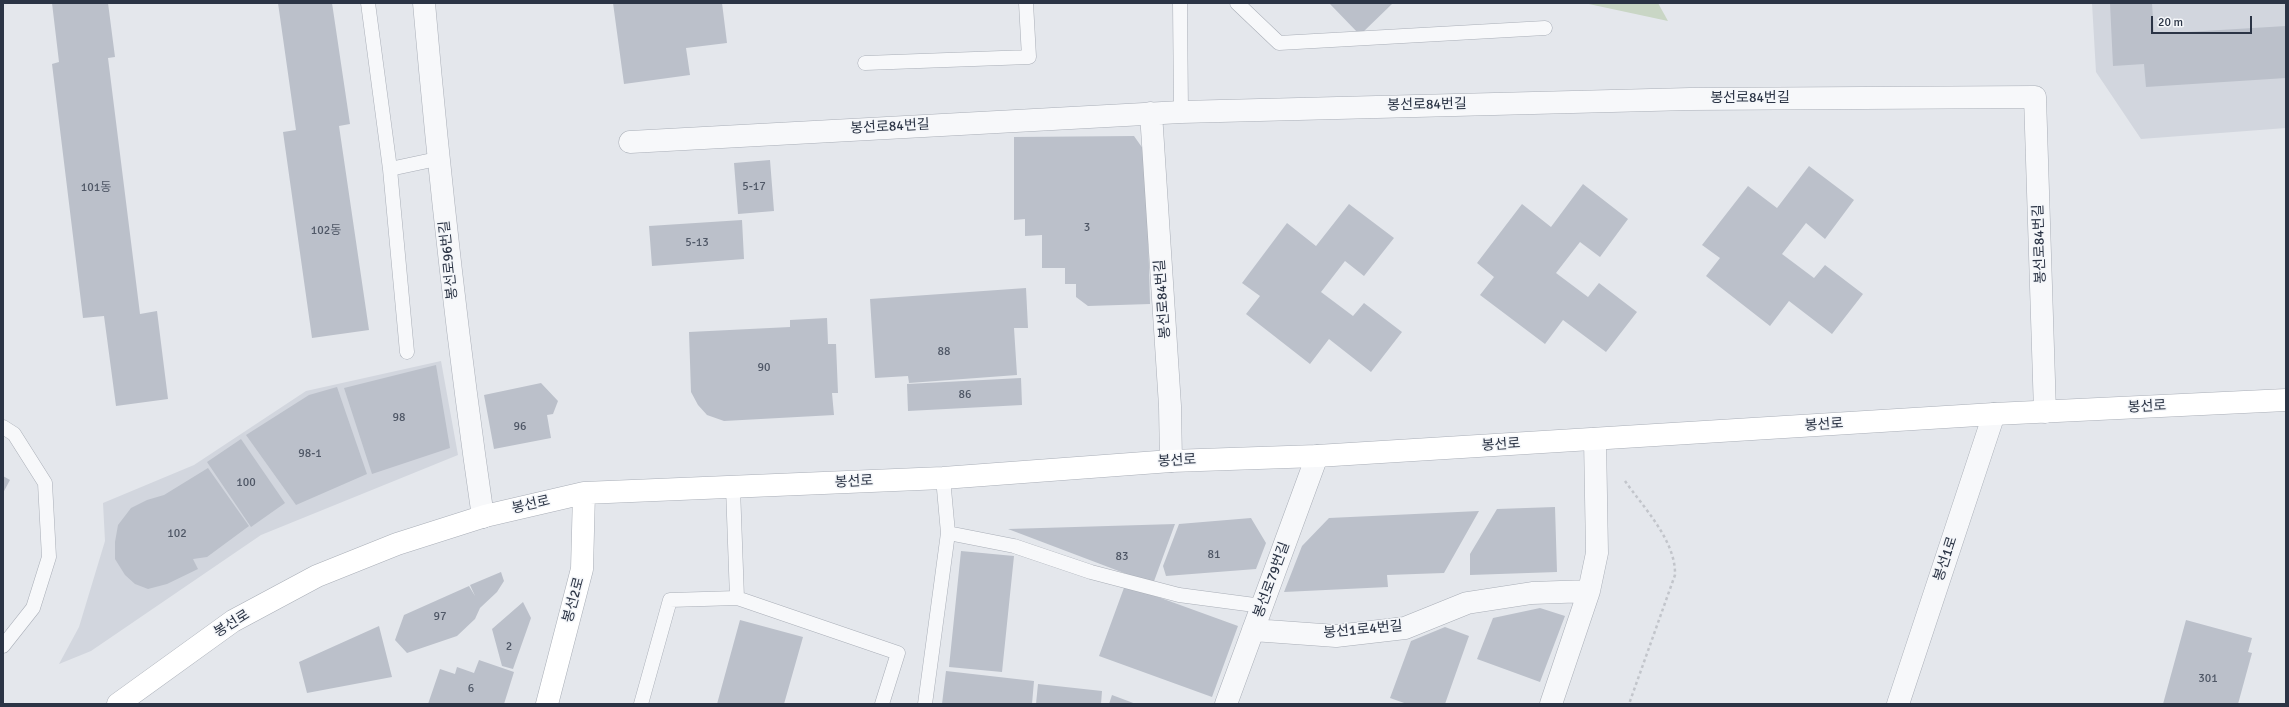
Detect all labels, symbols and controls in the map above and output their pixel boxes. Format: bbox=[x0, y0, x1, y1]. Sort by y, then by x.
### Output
scale bar bbox=[2153, 8, 2254, 34]
text: 20 m bbox=[2158, 15, 2183, 30]
street label: 봉선로84번길 bbox=[1710, 90, 1790, 106]
street label: 봉선로84번길 bbox=[1387, 96, 1467, 114]
street label: 봉선로84번길 bbox=[850, 117, 930, 137]
house number: 5-17 bbox=[742, 180, 766, 194]
house number: 101동 bbox=[81, 181, 111, 195]
street label: 봉선로84번길 bbox=[2030, 204, 2050, 284]
street label: 봉선로96번길 bbox=[436, 220, 462, 300]
house number: 3 bbox=[1084, 221, 1090, 235]
house number: 102동 bbox=[311, 224, 341, 238]
house number: 5-13 bbox=[685, 236, 709, 250]
street label: 봉선로84번길 bbox=[1152, 259, 1174, 339]
house number: 88 bbox=[938, 345, 950, 359]
house number: 90 bbox=[758, 361, 770, 375]
house number: 86 bbox=[959, 388, 971, 402]
street label: 봉선로 bbox=[2127, 398, 2167, 416]
house number: 98 bbox=[393, 411, 405, 425]
street label: 봉선로 bbox=[1804, 415, 1844, 435]
house number: 96 bbox=[514, 420, 526, 434]
street label: 봉선로 bbox=[1481, 435, 1521, 455]
house number: 98-1 bbox=[298, 447, 322, 461]
street label: 봉선로 bbox=[1157, 452, 1197, 470]
street label: 봉선로 bbox=[834, 473, 874, 491]
house number: 100 bbox=[236, 476, 256, 490]
street label: 봉선로 bbox=[510, 492, 552, 518]
house number: 102 bbox=[167, 527, 187, 541]
street label: 봉선1로 bbox=[1931, 534, 1961, 584]
street label: 봉선로79번길 bbox=[1251, 540, 1293, 620]
house number: 81 bbox=[1208, 548, 1220, 562]
house number: 83 bbox=[1116, 550, 1128, 564]
street label: 봉선2로 bbox=[560, 576, 588, 624]
street label: 봉선로 bbox=[211, 607, 253, 641]
house number: 97 bbox=[434, 610, 446, 624]
street label: 봉선1로4번길 bbox=[1323, 618, 1403, 642]
house number: 2 bbox=[506, 640, 512, 654]
house number: 301 bbox=[2198, 672, 2218, 686]
house number: 6 bbox=[468, 682, 474, 696]

